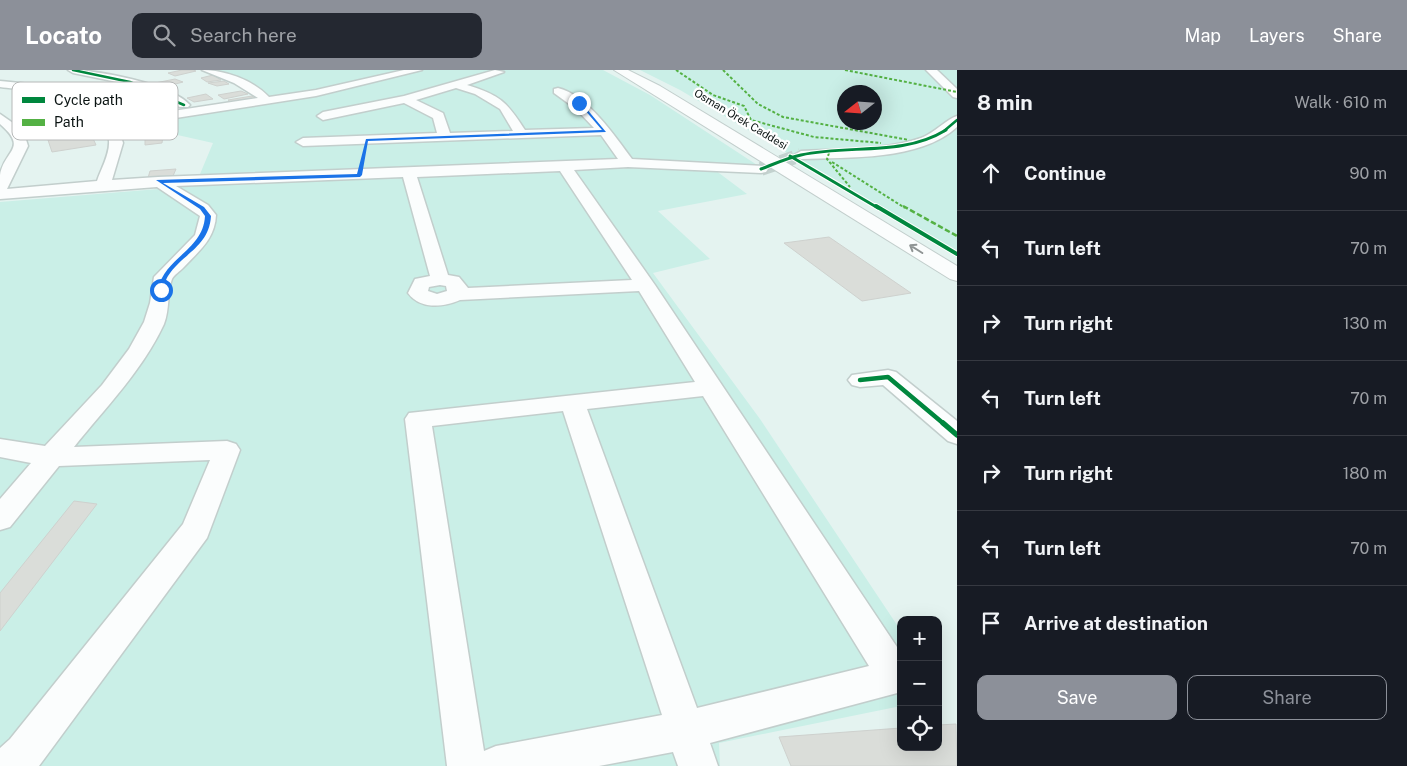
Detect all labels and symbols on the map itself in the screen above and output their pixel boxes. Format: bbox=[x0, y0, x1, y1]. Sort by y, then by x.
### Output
legend bbox=[12, 82, 178, 140]
north arrow bbox=[837, 85, 882, 130]
street label: Osman Örek Caddesi bbox=[692, 86, 790, 152]
text: Cycle path bbox=[54, 92, 123, 108]
route end bbox=[568, 92, 591, 115]
text: Path bbox=[54, 114, 84, 130]
one-way arrow bbox=[909, 244, 923, 254]
route start bbox=[150, 279, 173, 302]

